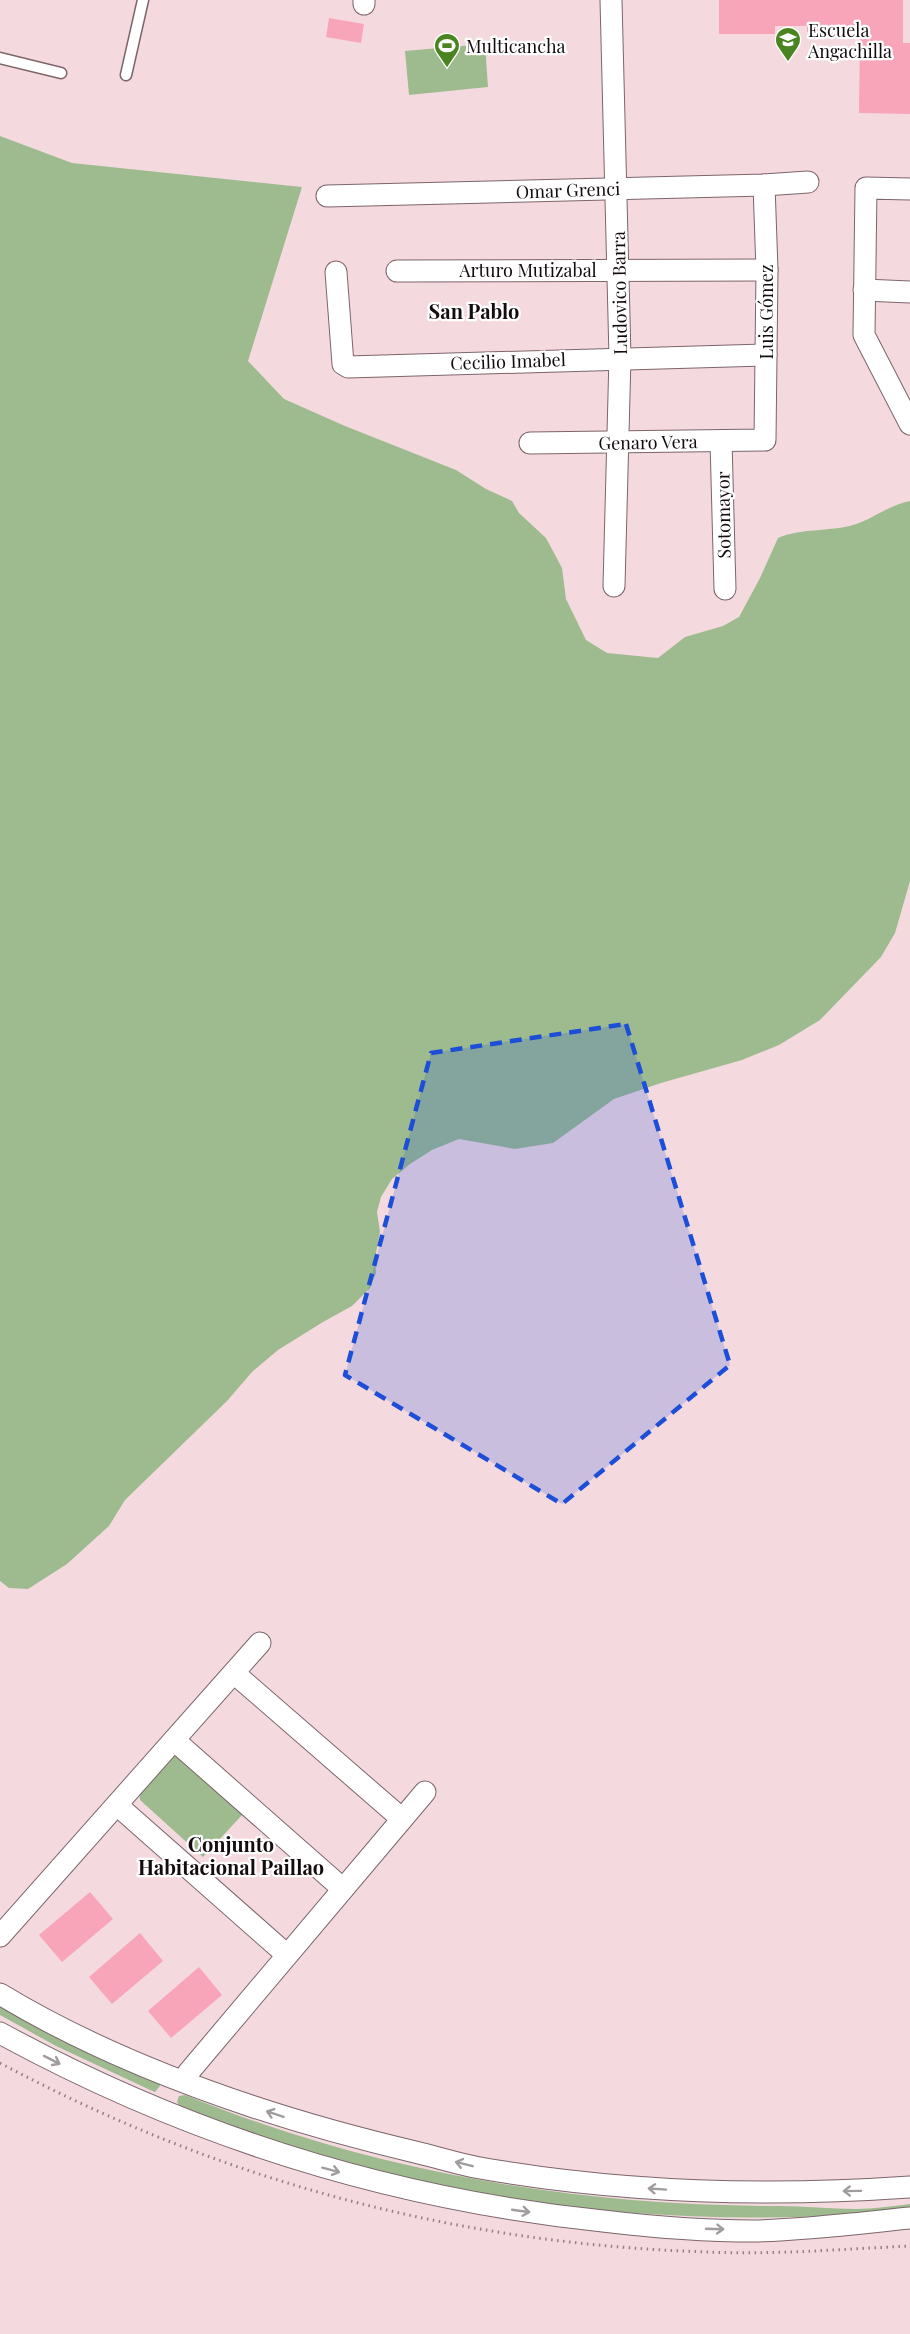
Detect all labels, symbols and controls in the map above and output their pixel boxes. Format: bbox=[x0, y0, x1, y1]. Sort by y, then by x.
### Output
place label: Escuela Angachilla bbox=[807, 18, 892, 63]
school or university icon: Escuela Angachilla bbox=[773, 25, 803, 63]
sports icon: Multicancha bbox=[432, 31, 462, 69]
place label: Multicancha bbox=[466, 34, 566, 58]
street label: Omar Grenci bbox=[515, 176, 621, 204]
street label: Ludovico Barra bbox=[606, 231, 632, 355]
street label: Arturo Mutizabal bbox=[458, 258, 597, 282]
street label: Luis Gómez bbox=[754, 264, 778, 360]
district label: San Pablo bbox=[429, 297, 519, 324]
street label: Cecilio Imabel bbox=[450, 347, 566, 375]
street label: Genaro Vera bbox=[598, 429, 698, 455]
street label: Sotomayor bbox=[710, 471, 736, 559]
district label: Conjunto Habitacional Paillao bbox=[138, 1830, 324, 1880]
one-way arrow bbox=[42, 2055, 60, 2067]
one-way arrow bbox=[266, 2108, 285, 2119]
one-way arrow bbox=[454, 2158, 473, 2170]
one-way arrow bbox=[321, 2164, 340, 2176]
one-way arrow bbox=[647, 2183, 667, 2194]
one-way arrow bbox=[842, 2185, 862, 2197]
one-way arrow bbox=[511, 2205, 530, 2216]
one-way arrow bbox=[705, 2224, 725, 2235]

